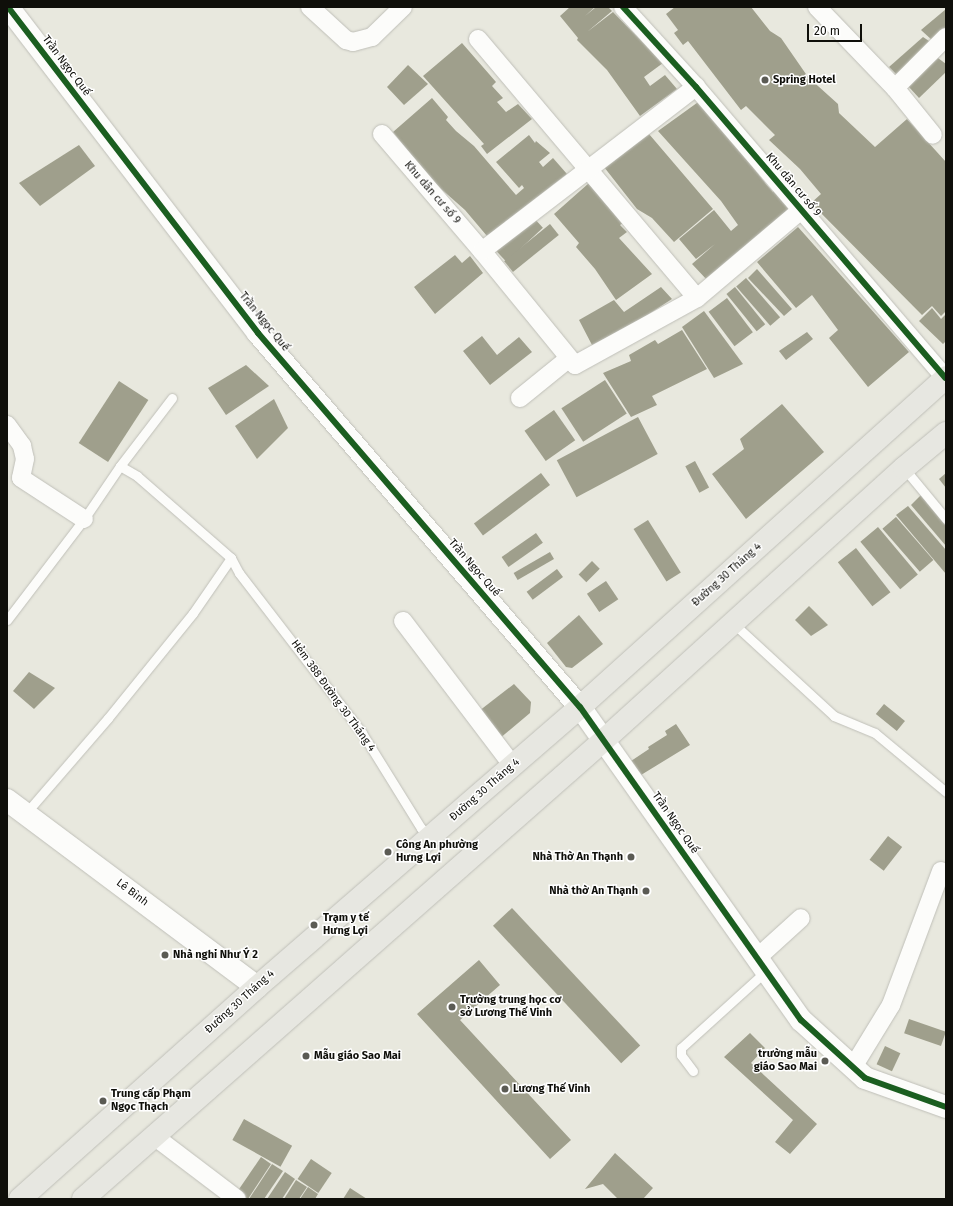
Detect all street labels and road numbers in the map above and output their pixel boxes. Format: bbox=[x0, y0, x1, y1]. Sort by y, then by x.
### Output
street label: Trần Ngọc Quế bbox=[39, 33, 93, 99]
street label: Khu dân cư số 9 bbox=[763, 150, 823, 220]
street label: Khu dân cư số 9 bbox=[401, 159, 463, 227]
street label: Trần Ngọc Quế bbox=[236, 290, 292, 354]
street label: Trần Ngọc Quế bbox=[445, 536, 503, 600]
street label: Đường 30 Tháng 4 bbox=[690, 540, 764, 610]
street label: Hẻm 388 Đường 30 Tháng 4 bbox=[288, 637, 378, 755]
street label: Đường 30 Tháng 4 bbox=[447, 756, 523, 824]
street label: Trần Ngọc Quế bbox=[649, 790, 701, 856]
street label: Lê Bình bbox=[113, 877, 151, 909]
street label: Đường 30 Tháng 4 bbox=[203, 967, 277, 1037]

